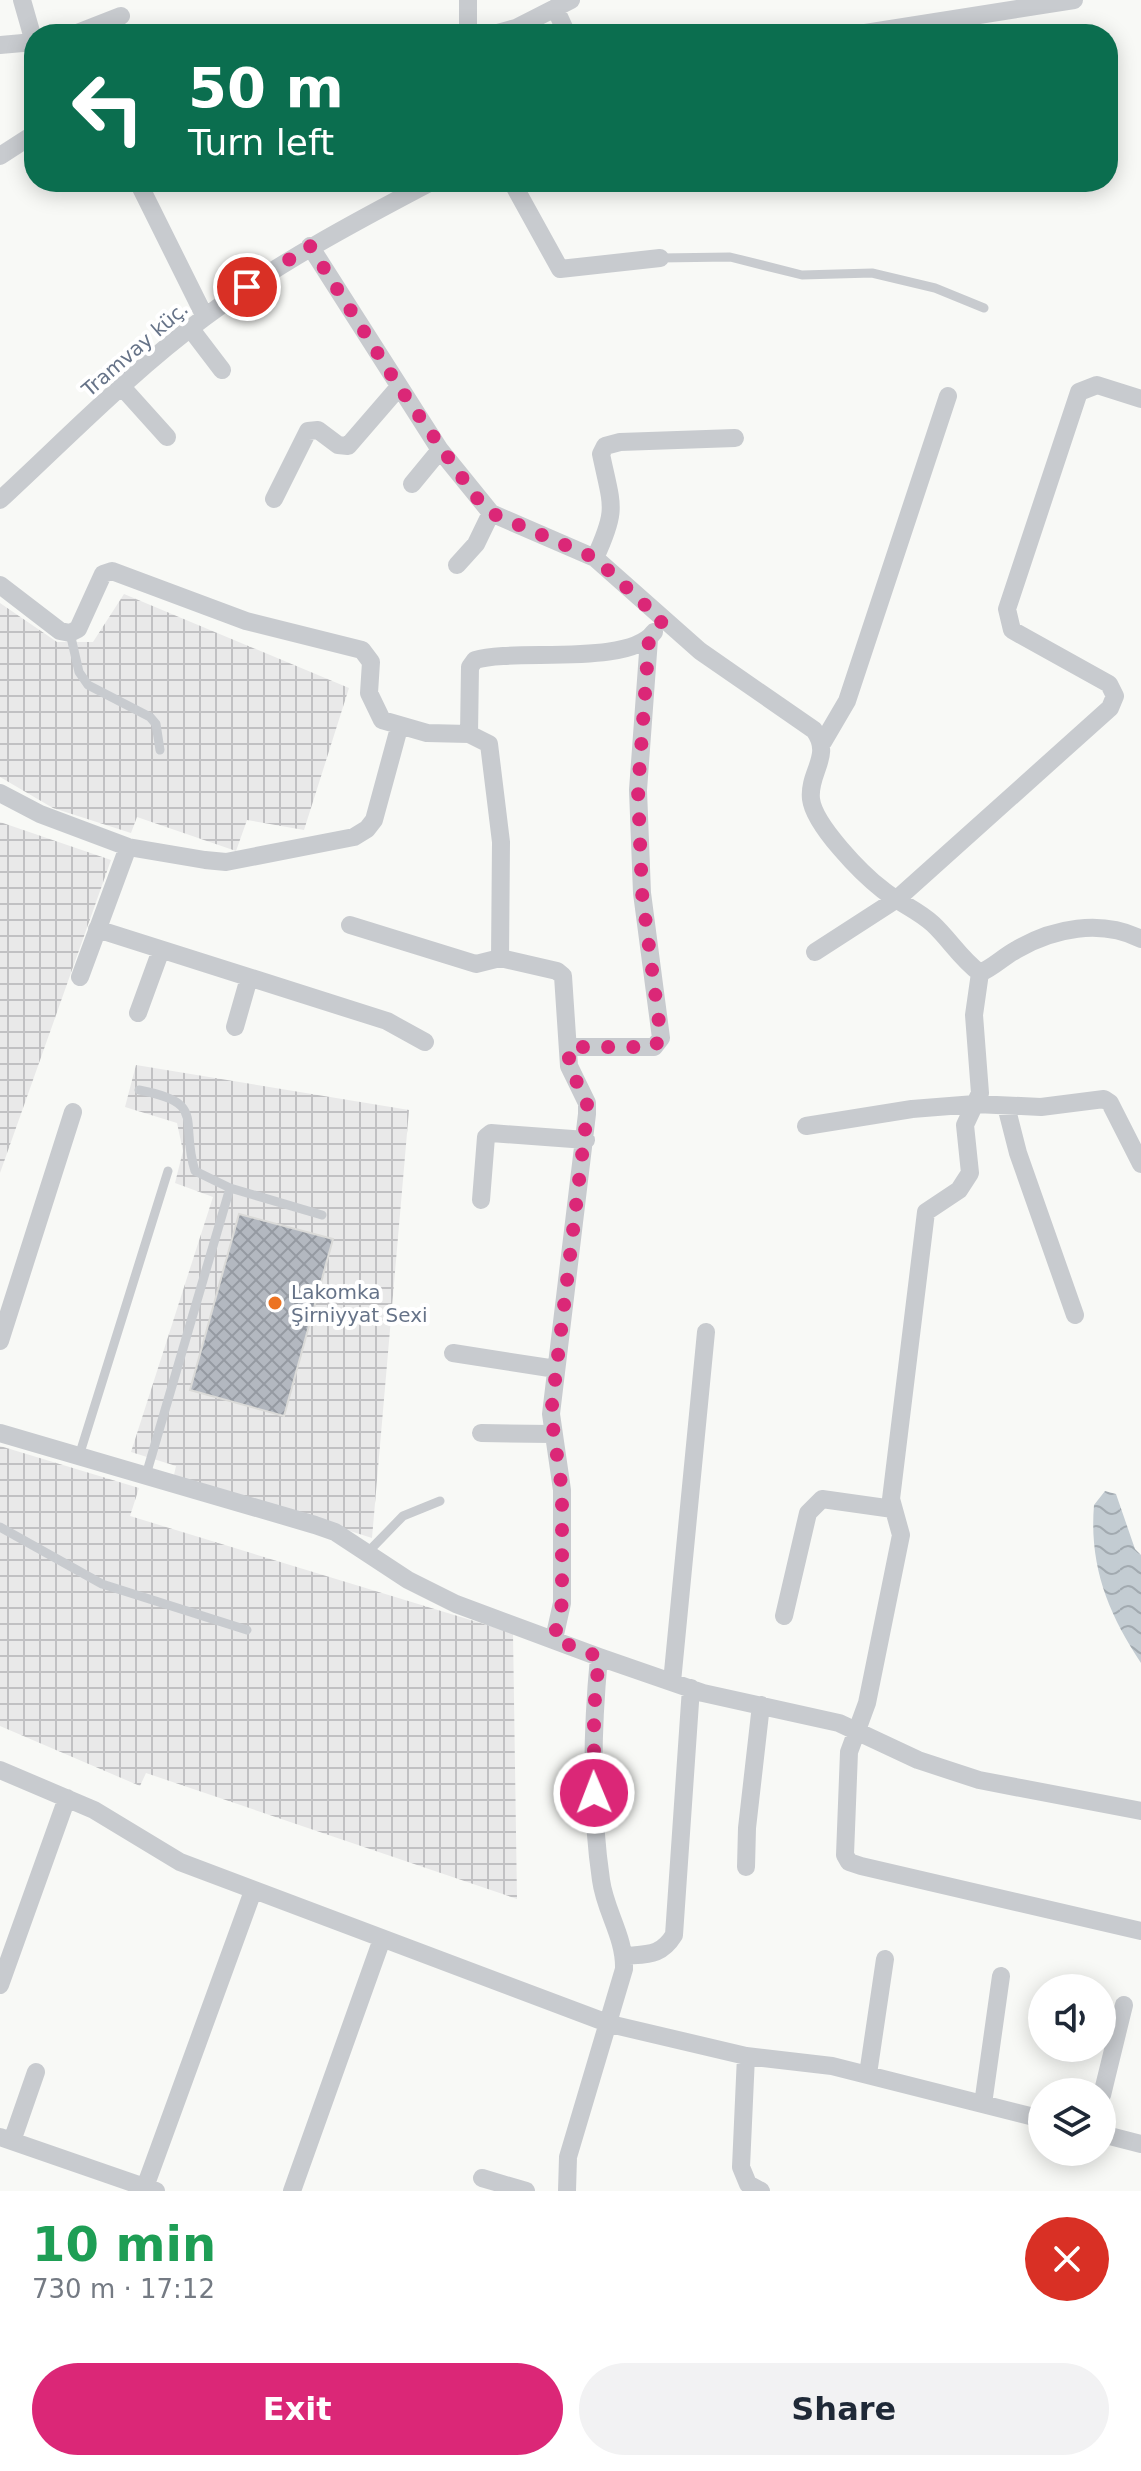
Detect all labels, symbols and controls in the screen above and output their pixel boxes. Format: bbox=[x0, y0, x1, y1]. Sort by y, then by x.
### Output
text: 50 m bbox=[188, 55, 344, 120]
icon: left bbox=[56, 56, 160, 160]
text: Turn left bbox=[188, 122, 334, 163]
pin bbox=[213, 253, 281, 321]
icon: arrive bbox=[225, 265, 269, 309]
street label: Tramvay küç. bbox=[76, 296, 193, 402]
place label: Lakomka Şirniyyat Sexi bbox=[291, 1280, 428, 1327]
marker: Lakomka Şirniyyat Sexi bbox=[266, 1294, 284, 1312]
position arrow bbox=[552, 1751, 636, 1835]
map controls bbox=[1028, 1974, 1116, 2166]
button: sound bbox=[1028, 1974, 1116, 2062]
button: layers bbox=[1028, 2078, 1116, 2166]
text: 10 min bbox=[32, 2216, 216, 2272]
button: close bbox=[1025, 2217, 1109, 2301]
text: 730 m · 17:12 bbox=[32, 2274, 215, 2304]
button: Exit bbox=[32, 2363, 563, 2455]
button: Share bbox=[579, 2363, 1109, 2455]

